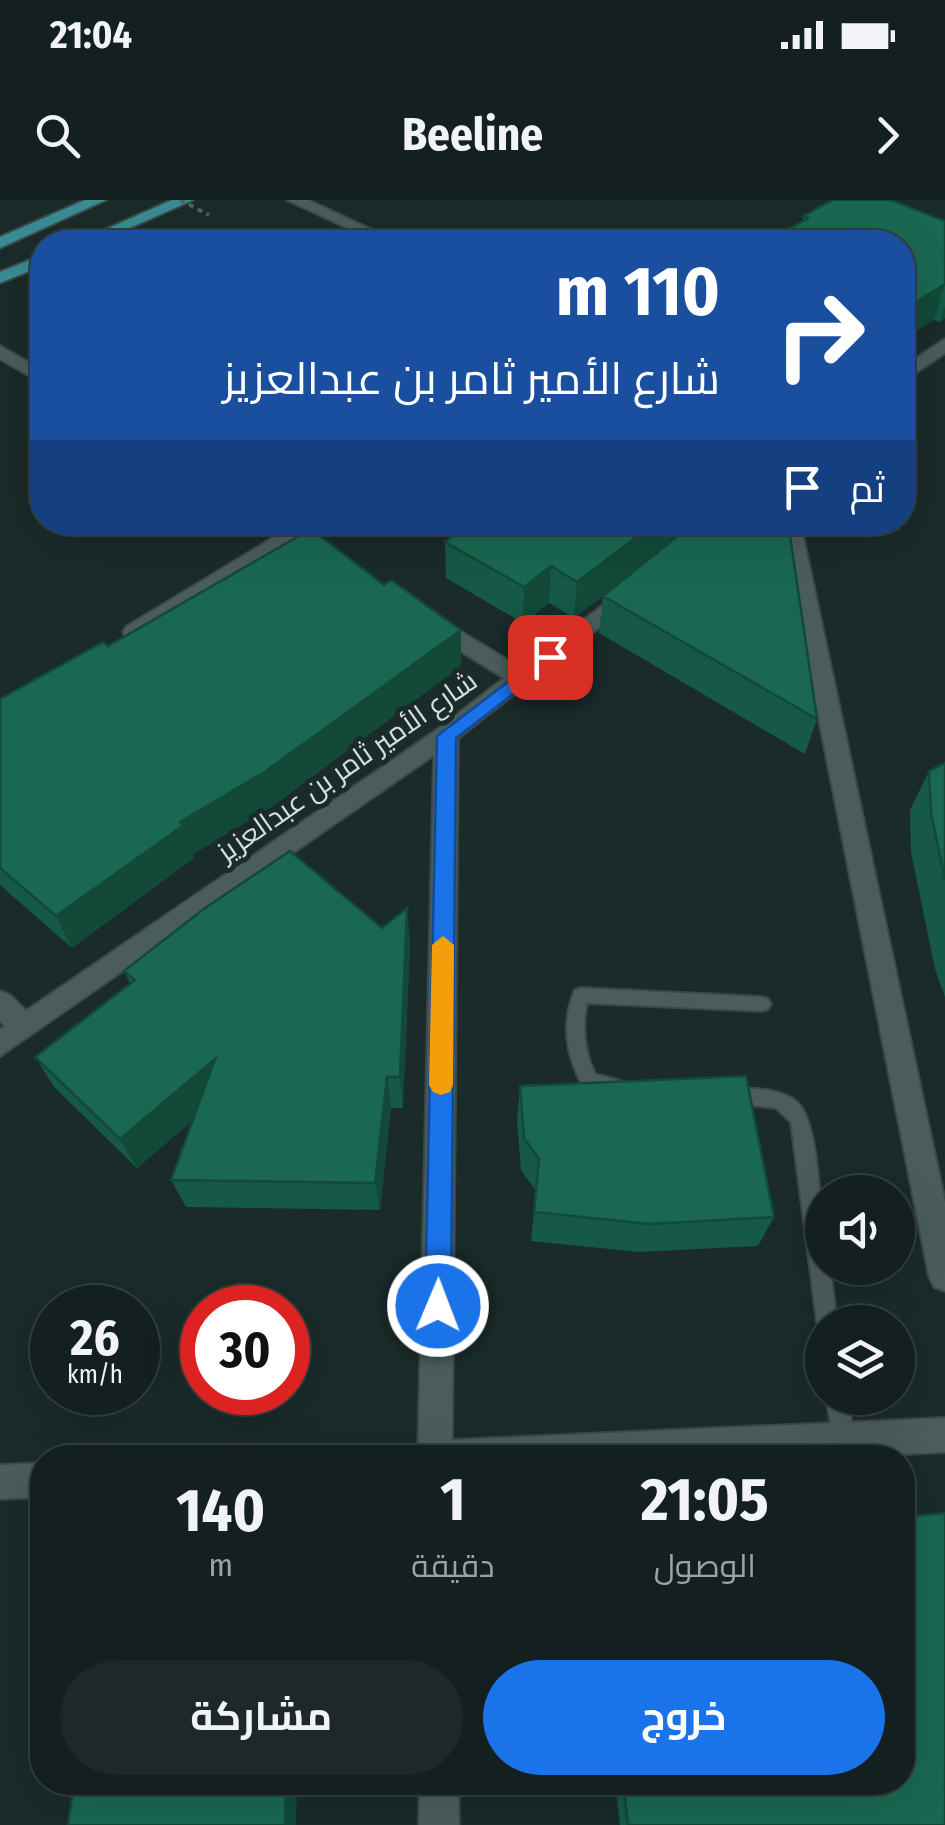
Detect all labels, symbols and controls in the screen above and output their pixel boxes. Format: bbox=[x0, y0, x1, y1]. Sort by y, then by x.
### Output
text: 21:04 bbox=[50, 12, 132, 58]
icon: search bbox=[30, 108, 85, 163]
text: Beeline bbox=[402, 108, 543, 162]
icon: forward bbox=[860, 108, 915, 163]
text: 110 m bbox=[556, 250, 720, 334]
icon: right bbox=[755, 270, 885, 400]
text: شارع الأمير ثامر بن عبدالعزيز bbox=[223, 352, 720, 406]
icon: arrive bbox=[775, 460, 830, 515]
text: ثم bbox=[850, 466, 885, 512]
pin bbox=[508, 615, 593, 700]
icon: arrive bbox=[523, 630, 578, 685]
street label: شارع الأمير ثامر بن عبدالعزيز bbox=[209, 664, 484, 871]
map controls bbox=[805, 1175, 915, 1415]
button: sound bbox=[805, 1175, 915, 1285]
position arrow bbox=[386, 1254, 490, 1358]
speed limit sign: 30 bbox=[180, 1285, 310, 1415]
button: layers bbox=[805, 1305, 915, 1415]
text: 26 bbox=[70, 1308, 120, 1368]
text: km/h bbox=[67, 1360, 123, 1390]
text: 1 bbox=[440, 1464, 466, 1536]
text: 21:05 bbox=[641, 1464, 769, 1536]
text: 140 bbox=[176, 1475, 265, 1547]
text: m bbox=[208, 1546, 233, 1584]
text: دقيقة bbox=[411, 1547, 495, 1585]
text: الوصول bbox=[654, 1547, 756, 1585]
button: مشاركة bbox=[60, 1660, 463, 1775]
button: خروج bbox=[483, 1660, 885, 1775]

